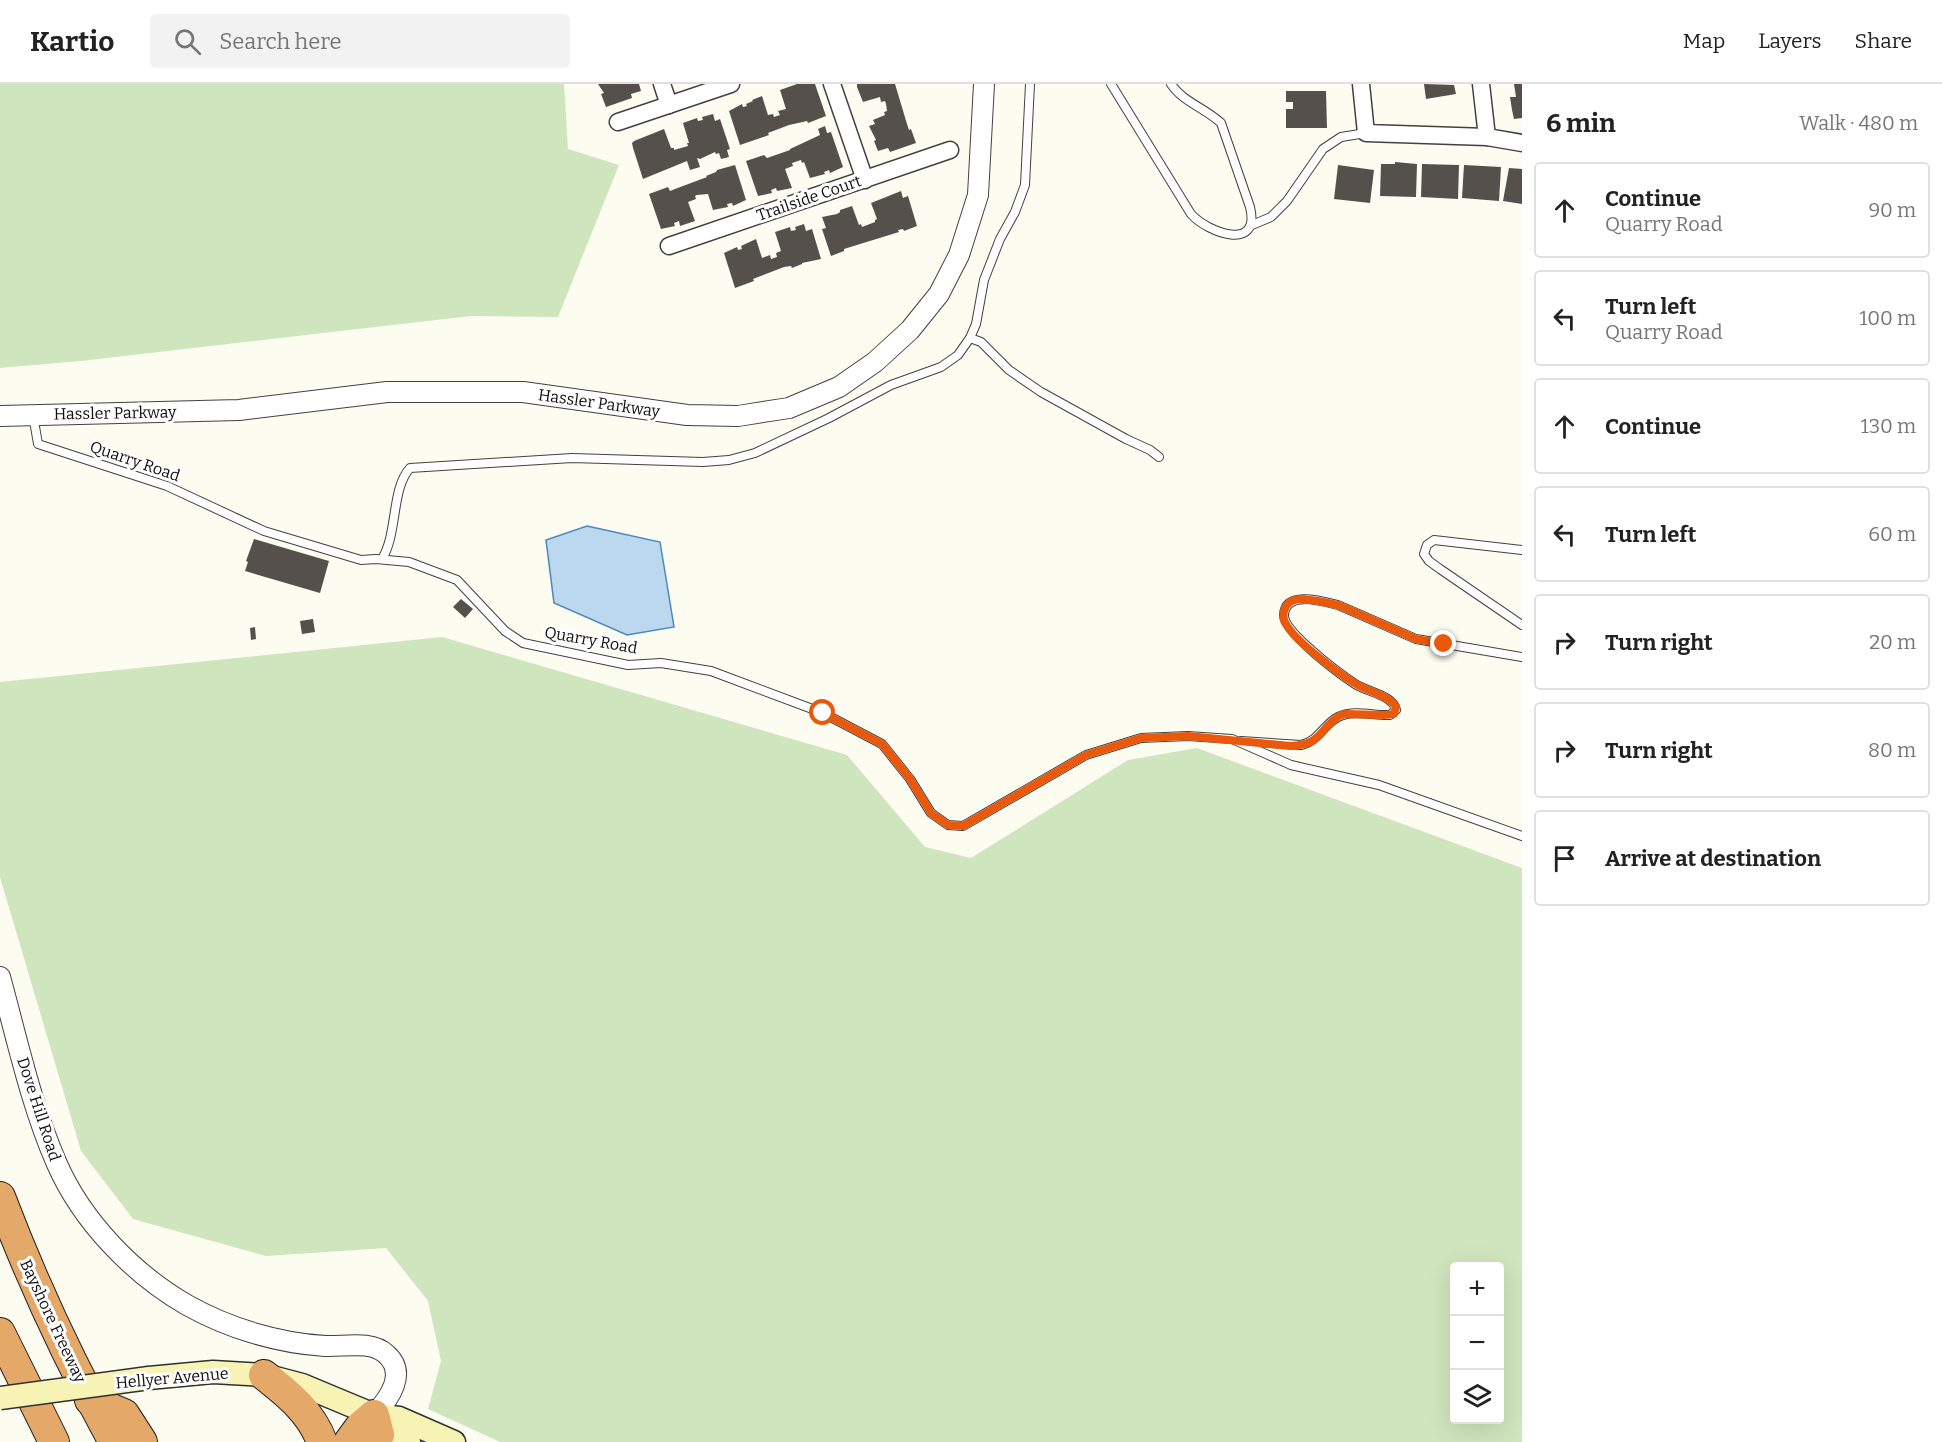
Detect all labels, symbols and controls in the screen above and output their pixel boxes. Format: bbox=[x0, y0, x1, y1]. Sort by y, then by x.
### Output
search box bbox=[150, 14, 570, 68]
text: Kartio bbox=[30, 25, 114, 58]
icon: search bbox=[171, 25, 204, 58]
text: Search here bbox=[219, 28, 341, 55]
text: Map bbox=[1683, 28, 1725, 54]
text: Layers bbox=[1758, 28, 1822, 54]
text: Share bbox=[1855, 28, 1912, 54]
text: 6 min bbox=[1546, 108, 1616, 139]
text: Walk · 480 m bbox=[1799, 111, 1918, 135]
street label: Trailside Court bbox=[754, 171, 864, 225]
text: Continue bbox=[1605, 185, 1701, 212]
icon: ahead bbox=[1548, 194, 1581, 227]
text: 90 m bbox=[1868, 198, 1916, 222]
text: Quarry Road bbox=[1605, 212, 1723, 236]
text: Turn left bbox=[1605, 293, 1697, 320]
icon: left bbox=[1548, 302, 1581, 335]
text: 100 m bbox=[1859, 306, 1916, 330]
text: Quarry Road bbox=[1605, 320, 1723, 344]
street label: Hassler Parkway bbox=[537, 385, 662, 421]
street label: Hassler Parkway bbox=[53, 402, 177, 424]
icon: ahead bbox=[1548, 410, 1581, 443]
text: Continue bbox=[1605, 413, 1701, 440]
text: 130 m bbox=[1861, 414, 1916, 438]
street label: Quarry Road bbox=[87, 437, 183, 485]
icon: left bbox=[1548, 518, 1581, 551]
text: Turn left bbox=[1605, 521, 1697, 548]
text: 60 m bbox=[1868, 522, 1916, 546]
street label: Quarry Road bbox=[543, 622, 639, 658]
icon: right bbox=[1548, 626, 1581, 659]
text: Turn right bbox=[1605, 629, 1713, 656]
route end bbox=[1430, 630, 1456, 656]
text: 20 m bbox=[1869, 630, 1916, 654]
route start bbox=[809, 699, 835, 725]
icon: right bbox=[1548, 734, 1581, 767]
text: Turn right bbox=[1605, 737, 1713, 764]
text: 80 m bbox=[1868, 738, 1916, 762]
icon: arrive bbox=[1548, 842, 1581, 875]
text: Arrive at destination bbox=[1605, 845, 1821, 872]
street label: Dove Hill Road bbox=[13, 1055, 65, 1164]
street label: Bayshore Freeway bbox=[16, 1256, 90, 1386]
map controls bbox=[1450, 1262, 1504, 1424]
button: + bbox=[1450, 1262, 1504, 1316]
button: − bbox=[1450, 1316, 1504, 1370]
street label: Hellyer Avenue bbox=[115, 1364, 229, 1392]
button: layers bbox=[1450, 1370, 1504, 1424]

